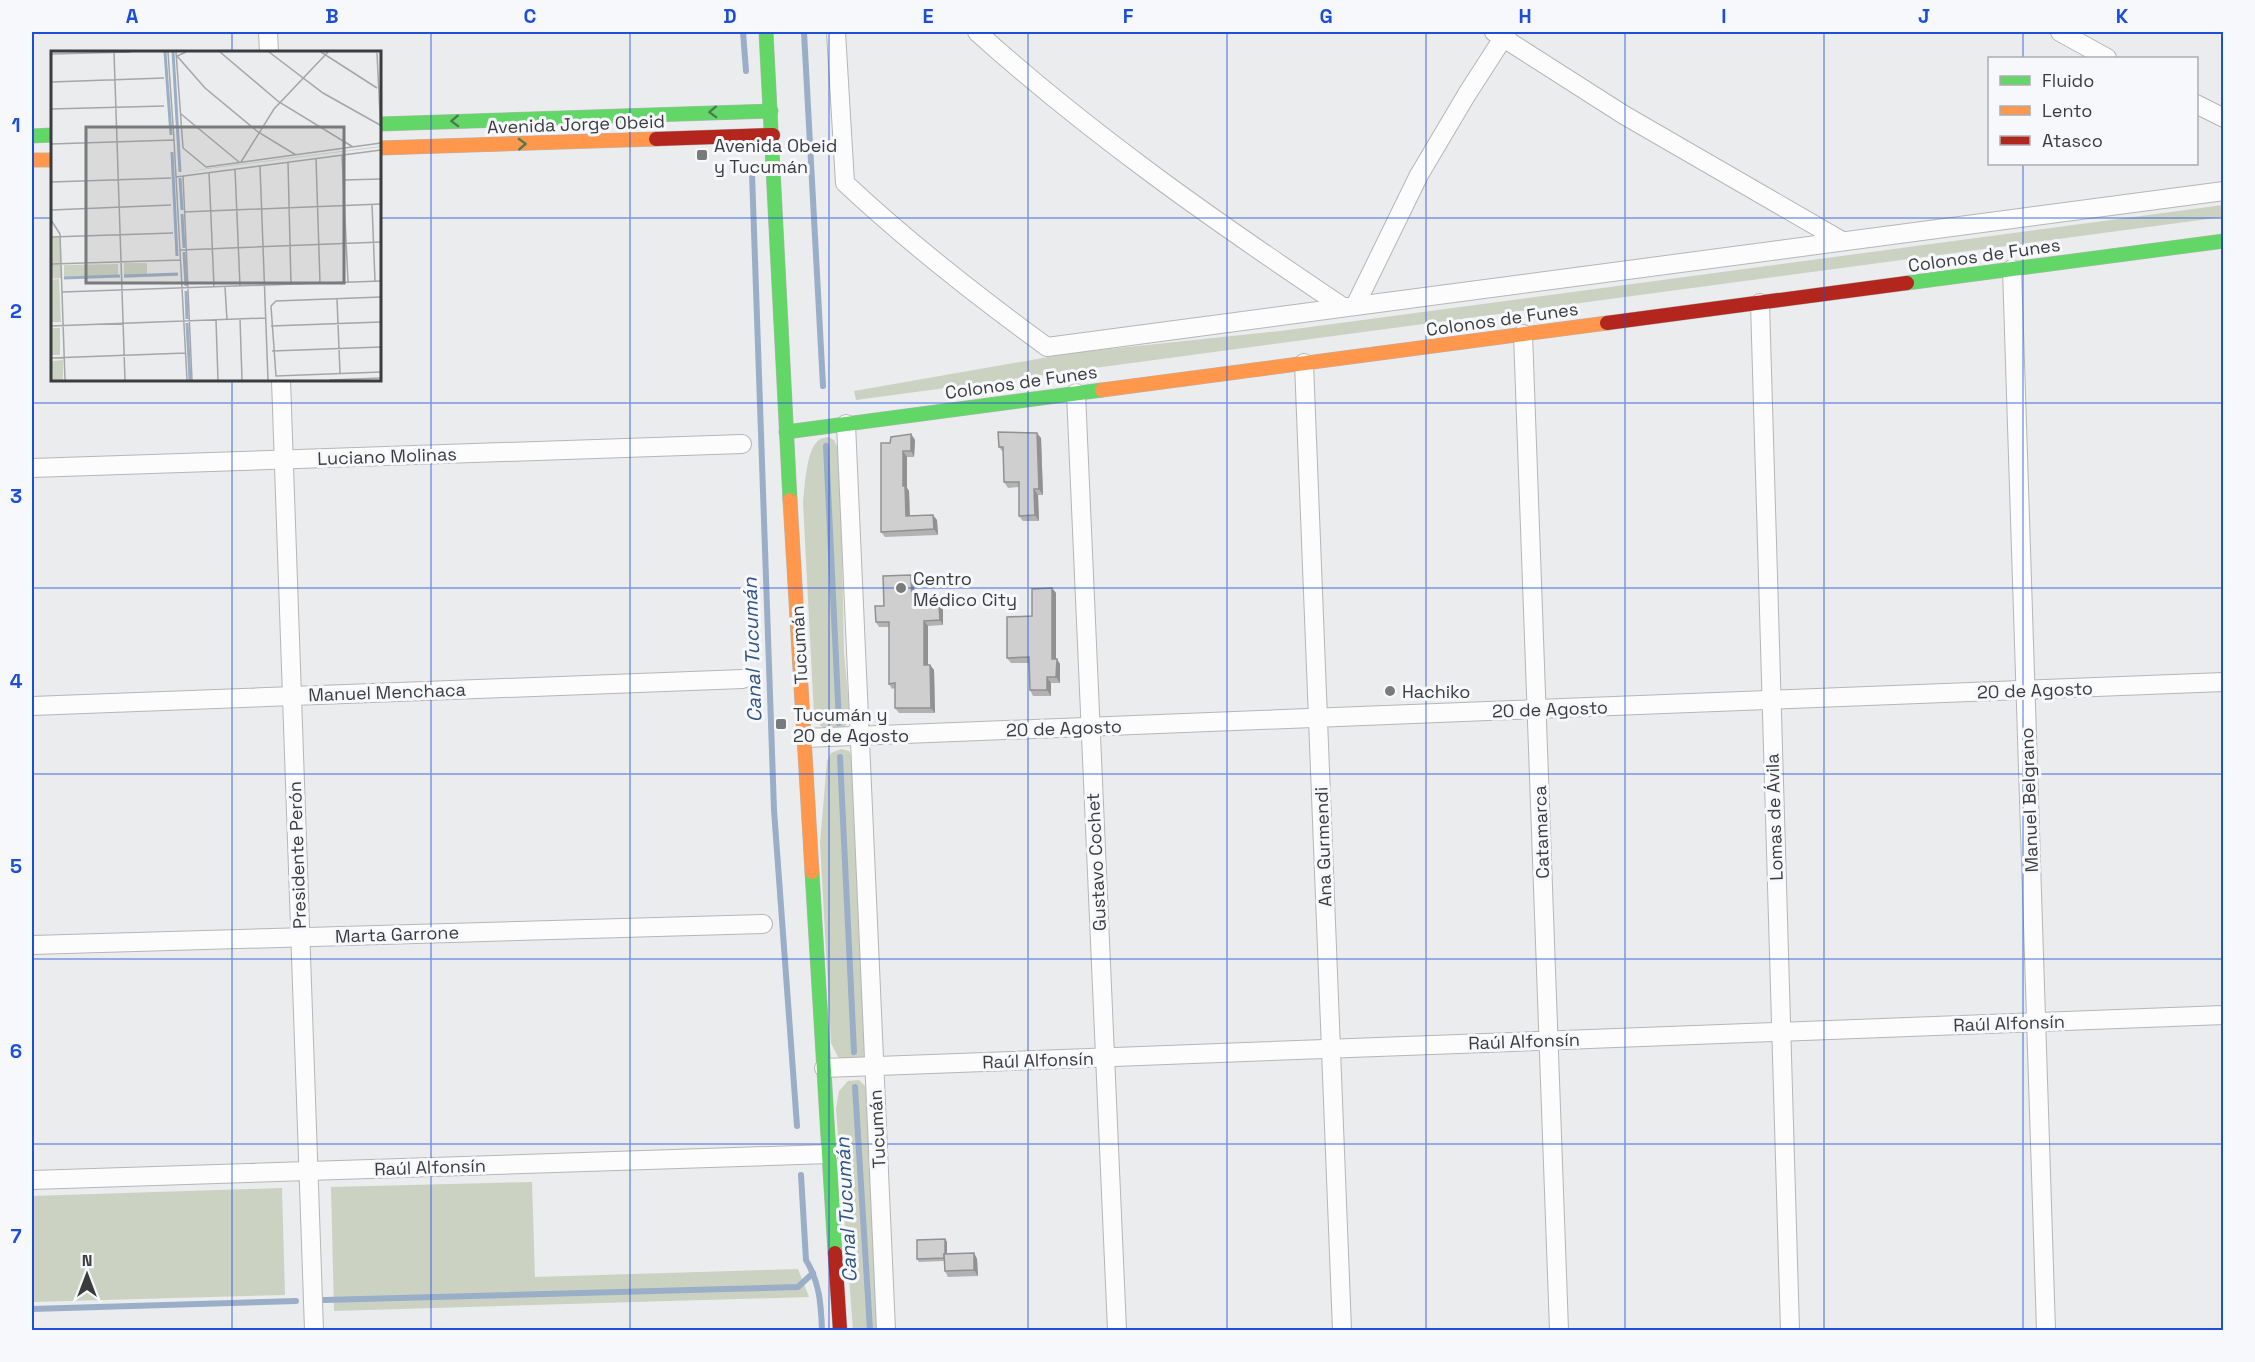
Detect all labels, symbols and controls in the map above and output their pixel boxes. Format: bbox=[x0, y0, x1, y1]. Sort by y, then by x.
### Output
text: A bbox=[126, 3, 139, 29]
text: B bbox=[325, 3, 339, 29]
text: C bbox=[524, 3, 537, 29]
text: D bbox=[723, 3, 737, 29]
text: E bbox=[922, 3, 934, 29]
text: F bbox=[1123, 3, 1134, 29]
text: G bbox=[1319, 3, 1333, 29]
text: H bbox=[1518, 3, 1532, 29]
text: I bbox=[1721, 3, 1727, 29]
text: J bbox=[1918, 3, 1930, 29]
text: K bbox=[2116, 3, 2129, 29]
inset map bbox=[51, 51, 381, 381]
legend bbox=[1988, 57, 2198, 165]
text: Fluido bbox=[2042, 69, 2094, 92]
text: Lento bbox=[2042, 99, 2092, 122]
one-way arrow bbox=[708, 106, 717, 119]
street label: Avenida Jorge Obeid bbox=[487, 109, 665, 139]
text: 1 bbox=[11, 112, 21, 138]
one-way arrow bbox=[450, 115, 459, 128]
text: Atasco bbox=[2042, 129, 2103, 152]
place label: Avenida Obeid y Tucumán bbox=[714, 134, 837, 178]
one-way arrow bbox=[517, 137, 526, 150]
marker: Avenida Obeid y Tucumán bbox=[695, 148, 709, 162]
street label: Colonos de Funes bbox=[1907, 233, 2061, 277]
street label: Colonos de Funes bbox=[1425, 297, 1579, 341]
text: 2 bbox=[10, 298, 22, 324]
street label: Colonos de Funes bbox=[944, 360, 1098, 404]
street label: Luciano Molinas bbox=[317, 442, 457, 470]
text: 3 bbox=[10, 483, 22, 509]
place label: Centro Médico City bbox=[913, 567, 1017, 611]
water label: Canal Tucumán bbox=[736, 576, 768, 723]
marker: Centro Médico City bbox=[894, 581, 908, 595]
street label: Tucumán bbox=[785, 605, 813, 685]
text: 4 bbox=[10, 668, 23, 694]
street label: 20 de Agosto bbox=[1977, 676, 2093, 704]
street label: Manuel Menchaca bbox=[308, 678, 466, 706]
place label: Hachiko bbox=[1402, 680, 1470, 703]
marker: Hachiko bbox=[1383, 684, 1397, 698]
street label: 20 de Agosto bbox=[1492, 695, 1608, 723]
place label: Tucumán y 20 de Agosto bbox=[793, 703, 909, 747]
street label: 20 de Agosto bbox=[1006, 714, 1122, 742]
marker: Tucumán y 20 de Agosto bbox=[774, 717, 788, 731]
street label: Manuel Belgrano bbox=[2015, 727, 2043, 873]
street label: Lomas de Ávila bbox=[1760, 753, 1788, 881]
street label: Presidente Perón bbox=[283, 781, 311, 929]
street label: Catamarca bbox=[1528, 785, 1554, 879]
street label: Ana Gurmendi bbox=[1309, 787, 1337, 907]
street label: Gustavo Cochet bbox=[1081, 792, 1111, 932]
text: 5 bbox=[10, 853, 22, 879]
street label: Marta Garrone bbox=[335, 920, 459, 948]
street label: Raúl Alfonsín bbox=[1953, 1010, 2065, 1036]
street label: Raúl Alfonsín bbox=[1468, 1028, 1580, 1054]
text: 6 bbox=[10, 1038, 22, 1064]
street label: Raúl Alfonsín bbox=[982, 1047, 1094, 1073]
street label: Tucumán bbox=[863, 1089, 891, 1169]
water label: Canal Tucumán bbox=[829, 1136, 863, 1283]
street label: Raúl Alfonsín bbox=[374, 1154, 486, 1180]
text: 7 bbox=[10, 1223, 22, 1249]
north arrow bbox=[57, 1245, 117, 1305]
text: N bbox=[82, 1250, 92, 1271]

